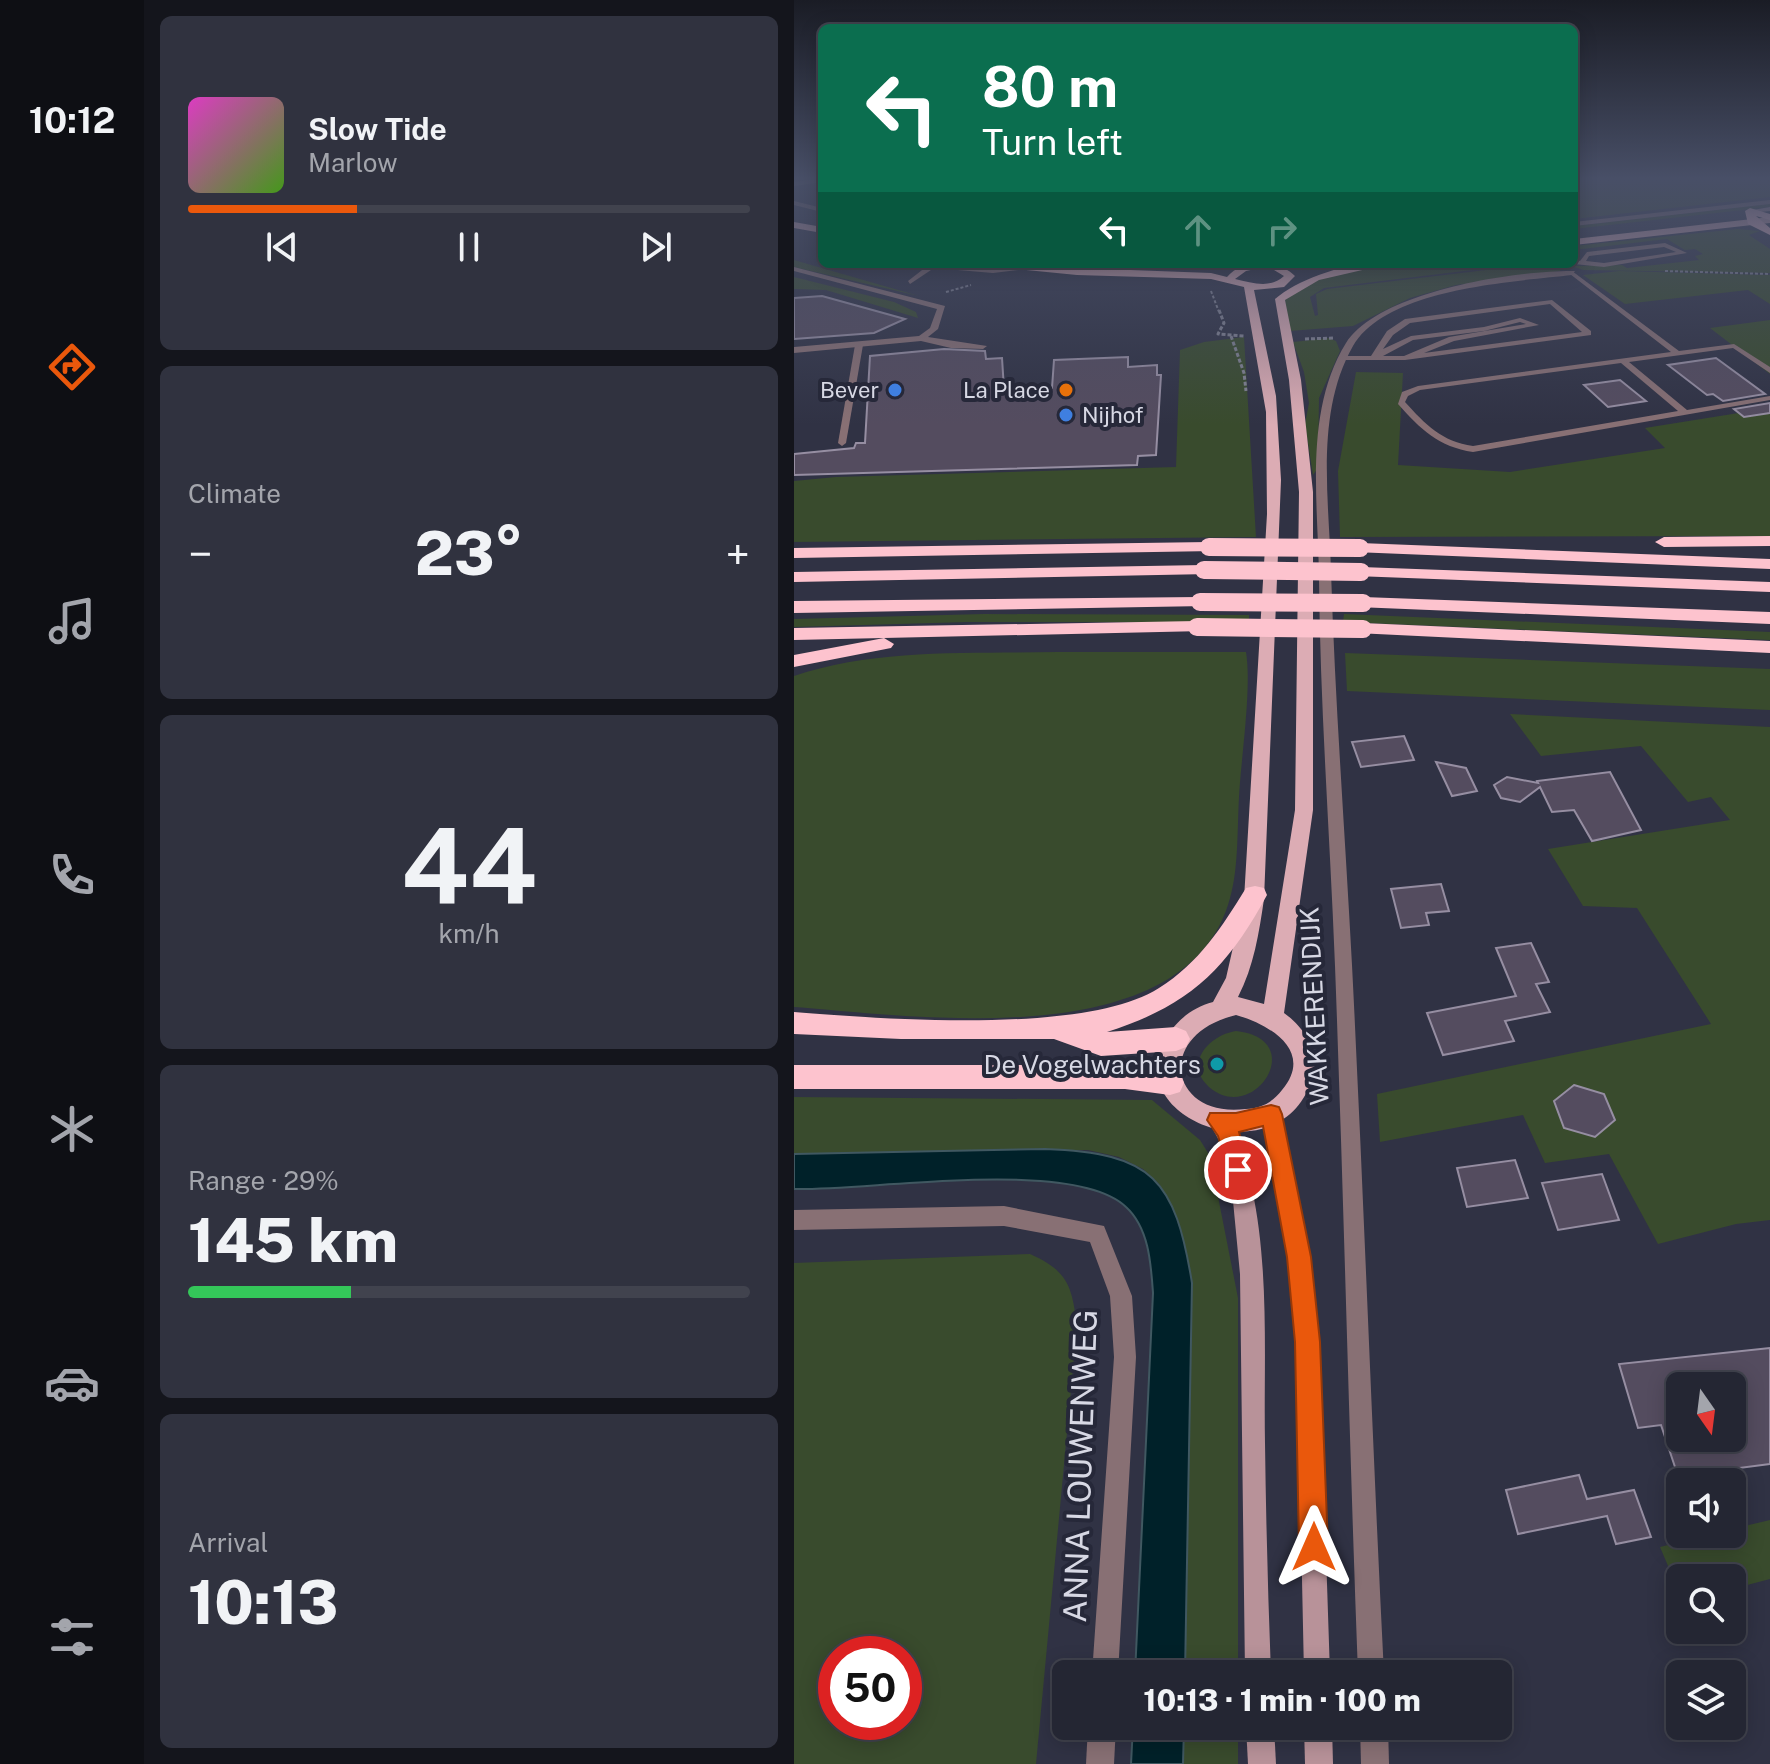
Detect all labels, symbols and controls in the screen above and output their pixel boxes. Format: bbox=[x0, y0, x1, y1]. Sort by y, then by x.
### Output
text: 80 m bbox=[982, 54, 1118, 120]
icon: left bbox=[850, 56, 954, 160]
text: 10:12 bbox=[29, 99, 115, 141]
text: Slow Tide bbox=[308, 111, 447, 147]
text: Turn left bbox=[982, 121, 1123, 163]
text: Marlow bbox=[308, 147, 398, 178]
icon: left bbox=[1092, 208, 1136, 252]
icon: ahead bbox=[1176, 208, 1220, 252]
icon: right bbox=[1260, 208, 1304, 252]
icon: previous bbox=[260, 225, 304, 269]
icon: pause bbox=[447, 225, 491, 269]
icon: next bbox=[634, 225, 678, 269]
icon: directions bbox=[44, 339, 100, 395]
place label: Bever bbox=[820, 377, 879, 403]
place label: La Place bbox=[963, 377, 1050, 403]
marker: Bever bbox=[886, 381, 904, 399]
marker: La Place bbox=[1057, 381, 1075, 399]
place label: Nijhof bbox=[1082, 402, 1144, 428]
marker: Nijhof bbox=[1057, 406, 1075, 424]
text: Climate bbox=[188, 478, 281, 509]
text: 23° bbox=[415, 518, 523, 589]
text: − bbox=[188, 528, 212, 580]
text: + bbox=[726, 528, 750, 580]
icon: music bbox=[44, 593, 100, 649]
text: 44 bbox=[401, 805, 537, 927]
icon: phone bbox=[44, 847, 100, 903]
street label: WAKKERENDIJK bbox=[1293, 906, 1335, 1106]
text: km/h bbox=[438, 918, 500, 949]
place label: De Vogelwachters bbox=[983, 1049, 1201, 1080]
marker: De Vogelwachters bbox=[1208, 1055, 1226, 1073]
icon: climate bbox=[44, 1101, 100, 1157]
pin bbox=[1204, 1136, 1272, 1204]
icon: arrive bbox=[1216, 1148, 1260, 1192]
text: Range · 29% bbox=[188, 1165, 339, 1196]
text: 145 km bbox=[188, 1205, 398, 1276]
street label: ANNA LOUWENWEG bbox=[1056, 1309, 1104, 1623]
icon: car bbox=[44, 1355, 100, 1411]
north arrow bbox=[1666, 1372, 1746, 1452]
map controls bbox=[1666, 1372, 1746, 1740]
button: sound bbox=[1666, 1468, 1746, 1548]
position arrow bbox=[1272, 1505, 1356, 1589]
text: Arrival bbox=[188, 1527, 268, 1558]
button: search bbox=[1666, 1564, 1746, 1644]
text: 10:13 bbox=[188, 1567, 338, 1638]
icon: filters bbox=[44, 1609, 100, 1665]
speed limit sign: 50 bbox=[818, 1636, 922, 1740]
button: layers bbox=[1666, 1660, 1746, 1740]
text: 10:13 · 1 min · 100 m bbox=[1143, 1682, 1421, 1718]

